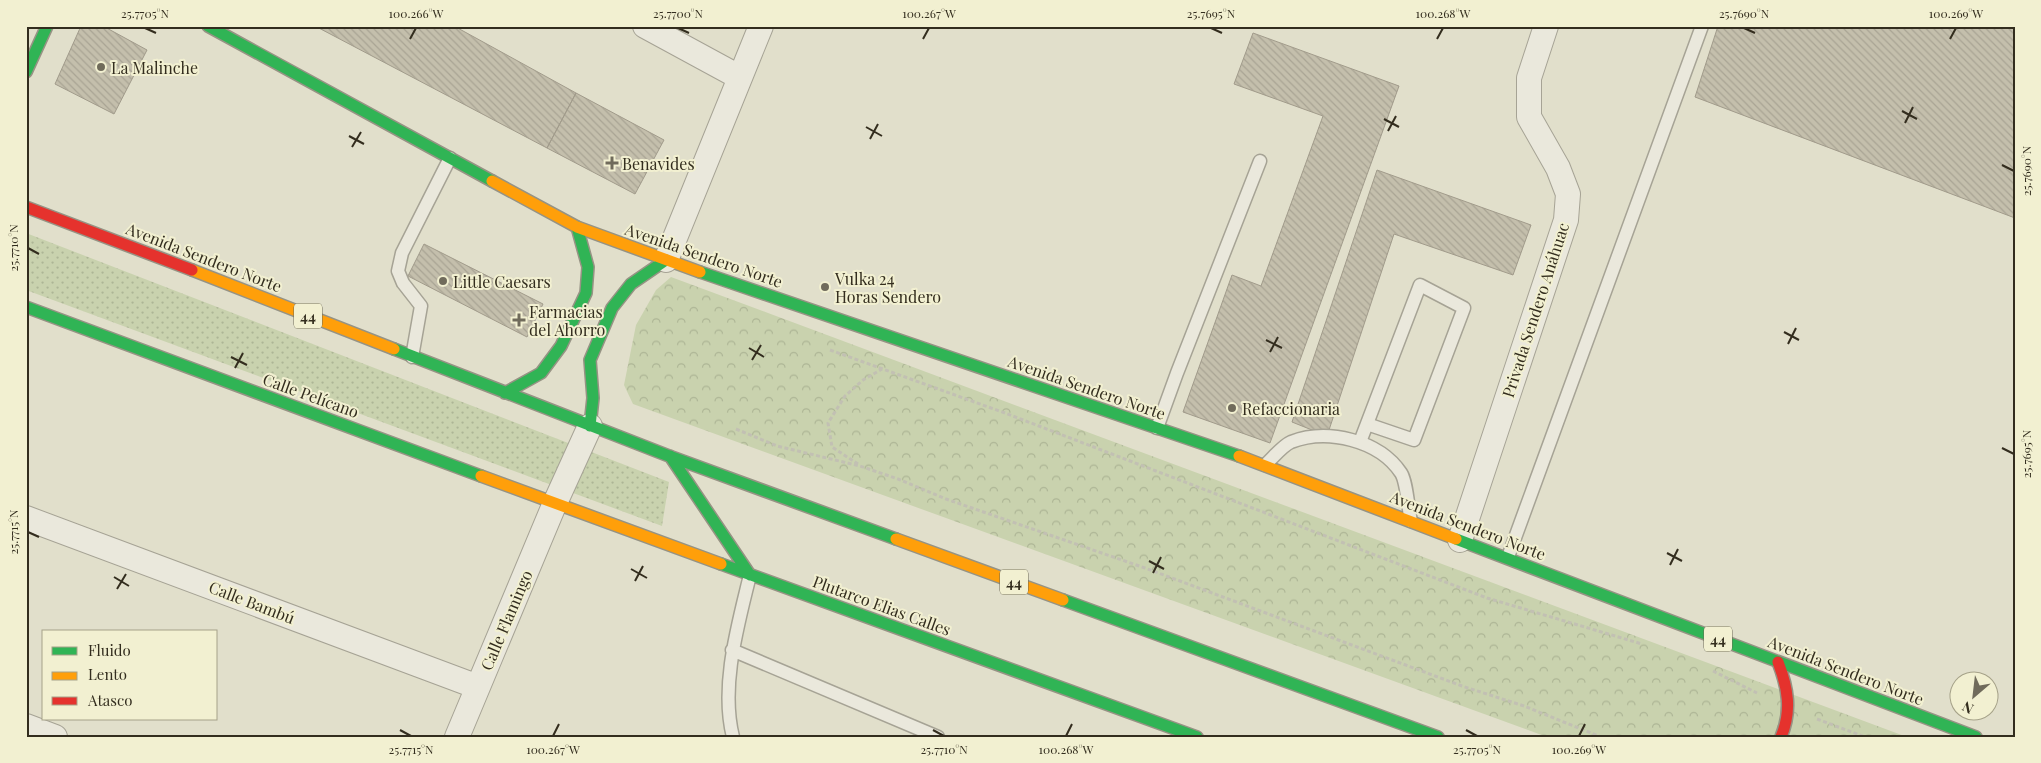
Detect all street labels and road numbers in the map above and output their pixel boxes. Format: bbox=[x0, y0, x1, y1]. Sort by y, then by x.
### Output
street label: Avenida Sendero Norte bbox=[122, 217, 285, 296]
street label: Avenida Sendero Norte bbox=[622, 218, 785, 292]
street label: Privada Sendero Anáhuac bbox=[1497, 220, 1573, 400]
road number: 44 bbox=[294, 304, 322, 328]
street label: Avenida Sendero Norte bbox=[1005, 350, 1168, 424]
street label: Calle Pelícano bbox=[260, 368, 362, 422]
street label: Avenida Sendero Norte bbox=[1386, 485, 1549, 564]
street label: Calle Flamingo bbox=[475, 566, 537, 673]
street label: Plutarco Elias Calles bbox=[810, 570, 954, 640]
road number: 44 bbox=[1000, 570, 1028, 594]
street label: Calle Bambú bbox=[206, 576, 298, 628]
road number: 44 bbox=[1704, 626, 1732, 652]
street label: Avenida Sendero Norte bbox=[1764, 630, 1927, 709]

